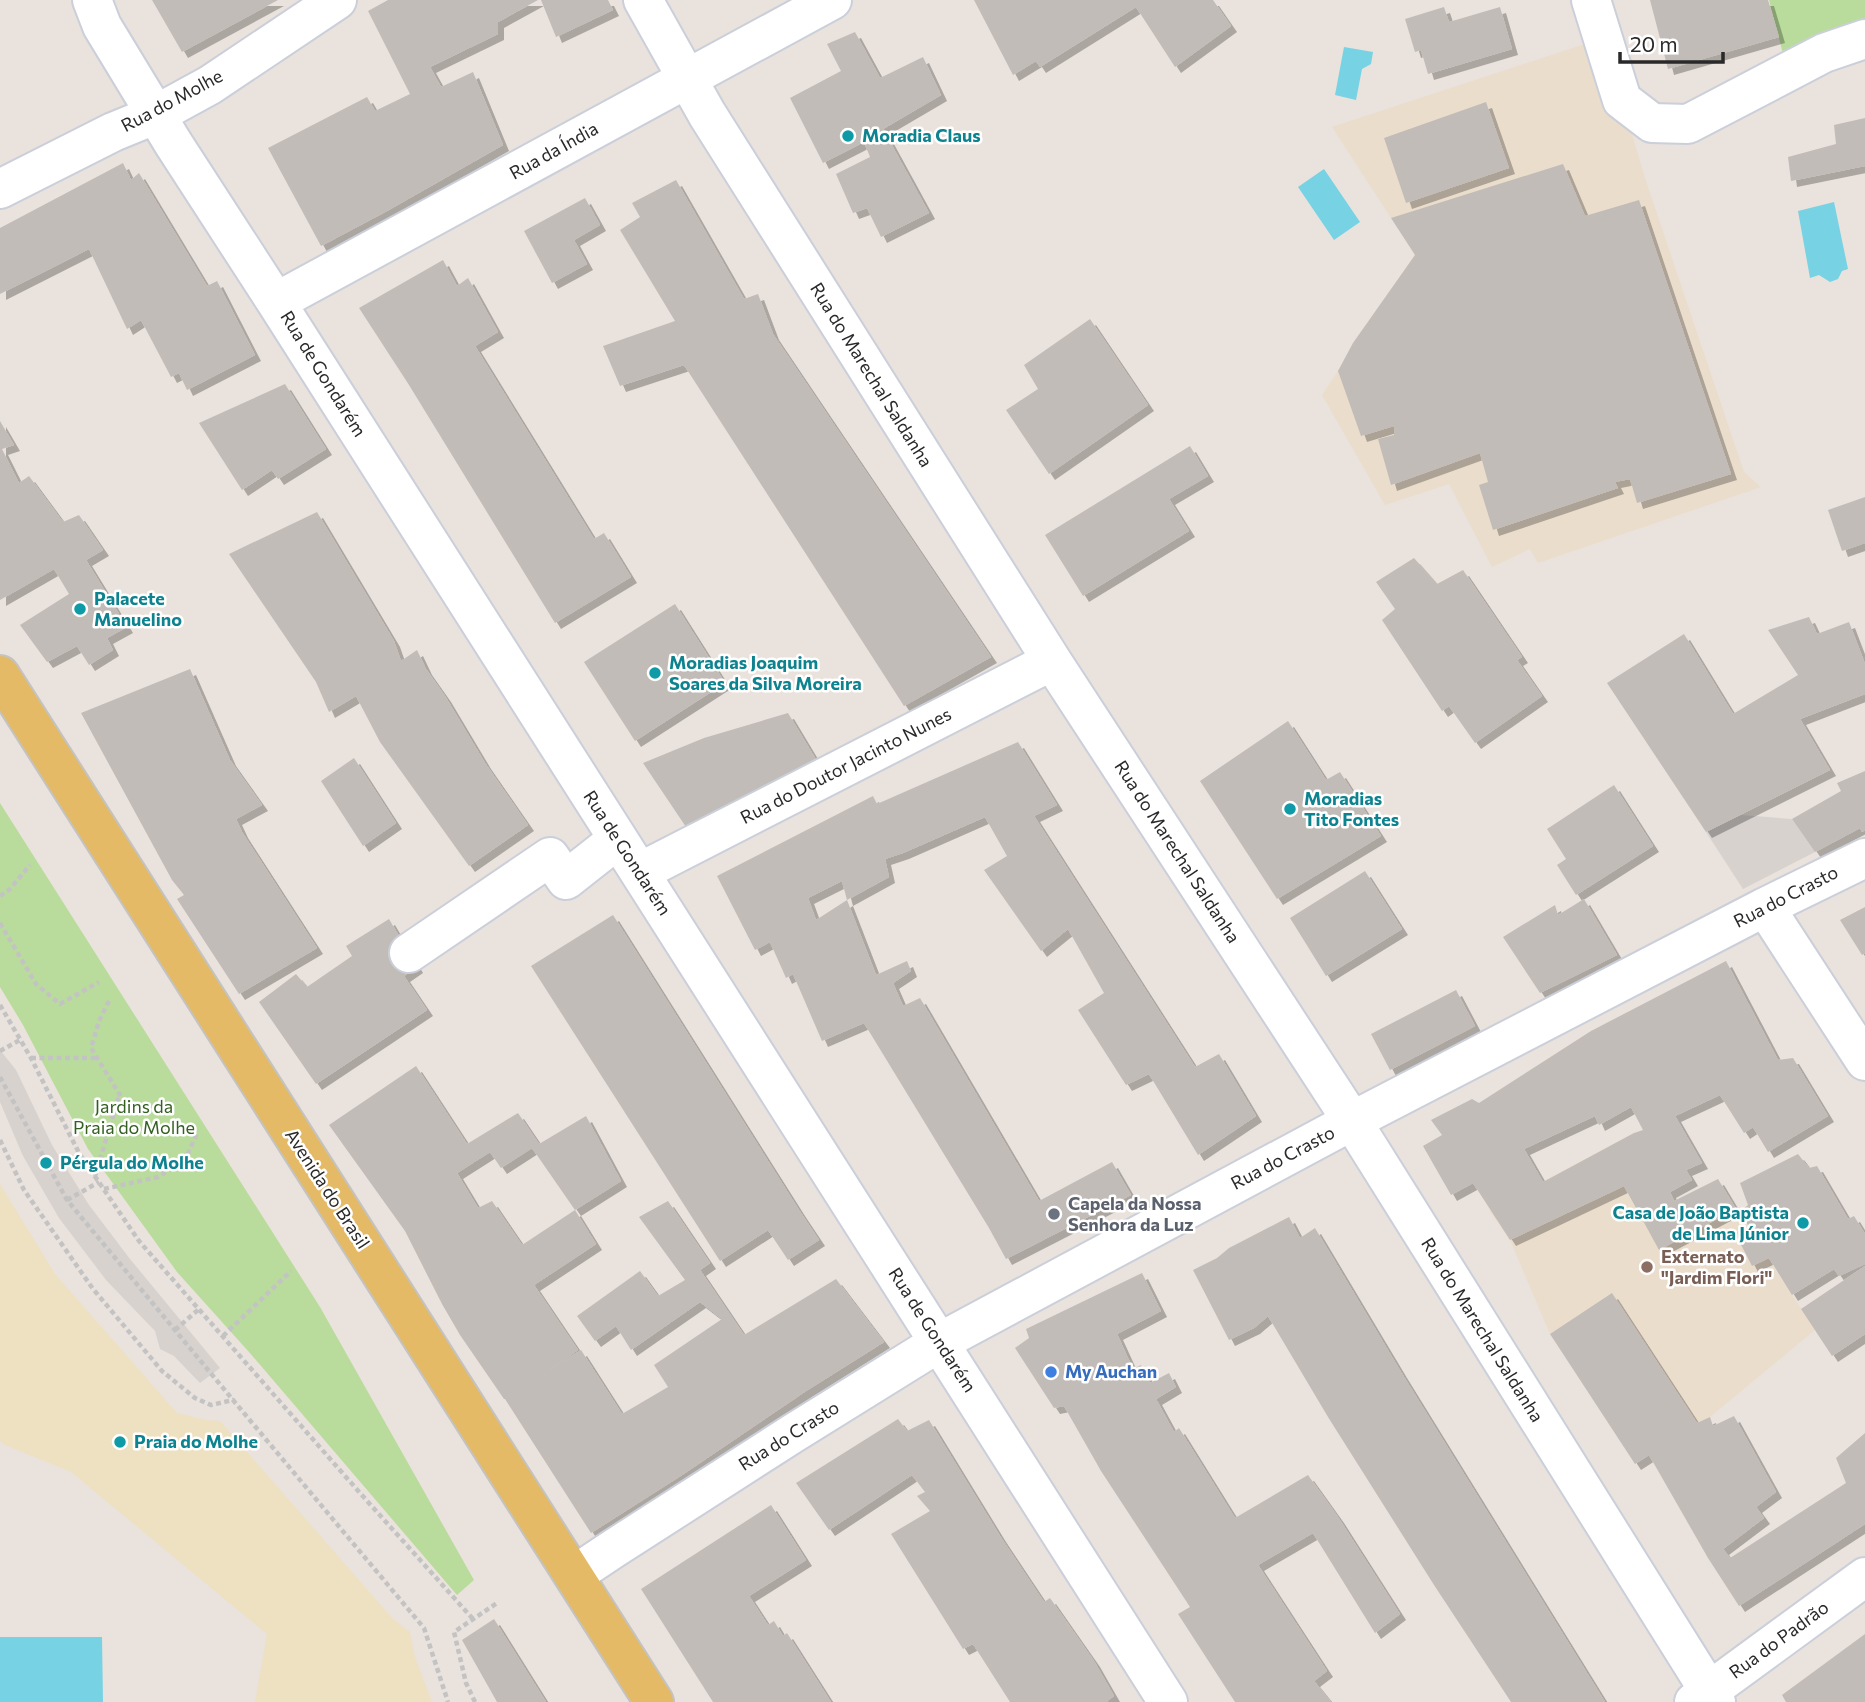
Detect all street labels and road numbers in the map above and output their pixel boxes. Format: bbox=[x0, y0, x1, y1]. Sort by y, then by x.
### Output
street label: Rua do Molhe bbox=[117, 64, 226, 136]
street label: Rua da Índia bbox=[505, 117, 602, 183]
street label: Rua do Marechal Saldanha bbox=[806, 278, 938, 471]
street label: Rua de Gondarém bbox=[276, 306, 371, 441]
street label: Rua do Doutor Jacinto Nunes bbox=[736, 702, 955, 828]
street label: Rua do Marechal Saldanha bbox=[1111, 756, 1245, 947]
street label: Rua de Gondarém bbox=[579, 786, 676, 919]
street label: Rua do Crasto bbox=[1730, 860, 1841, 932]
street label: Rua do Crasto bbox=[1227, 1121, 1338, 1194]
street label: Avenida do Brasil bbox=[281, 1124, 375, 1252]
street label: Rua do Marechal Saldanha bbox=[1417, 1233, 1549, 1426]
street label: Rua de Gondarém bbox=[884, 1263, 981, 1396]
street label: Rua do Crasto bbox=[734, 1396, 843, 1475]
street label: Rua do Padrão bbox=[1724, 1596, 1832, 1683]

